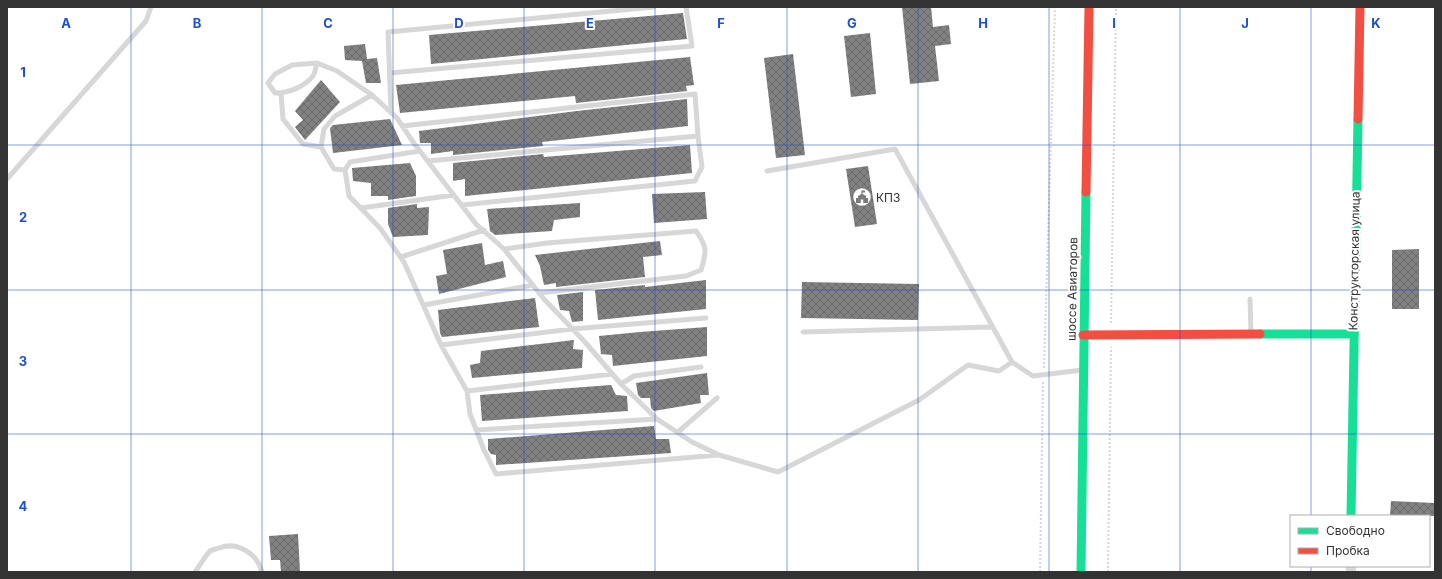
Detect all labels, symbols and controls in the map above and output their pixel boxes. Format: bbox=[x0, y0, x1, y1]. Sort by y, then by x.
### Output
text: A bbox=[61, 15, 71, 31]
text: B bbox=[193, 15, 202, 31]
text: C bbox=[323, 15, 333, 31]
text: D bbox=[454, 15, 464, 31]
text: E bbox=[586, 15, 594, 31]
text: F bbox=[717, 15, 725, 31]
text: G bbox=[847, 15, 857, 31]
text: H bbox=[978, 15, 988, 31]
text: I bbox=[1112, 15, 1116, 31]
text: J bbox=[1241, 15, 1249, 31]
text: K bbox=[1371, 15, 1381, 31]
text: 1 bbox=[20, 64, 26, 80]
public building icon: КПЗ bbox=[851, 186, 873, 208]
place label: КПЗ bbox=[876, 190, 900, 205]
street label: Конструкторская улица bbox=[1345, 191, 1363, 331]
text: 2 bbox=[19, 209, 27, 225]
street label: шоссе Авиаторов bbox=[1064, 237, 1080, 341]
text: 3 bbox=[19, 353, 27, 369]
text: 4 bbox=[19, 498, 28, 514]
legend bbox=[1290, 515, 1430, 567]
text: Свободно bbox=[1326, 523, 1385, 538]
text: Пробка bbox=[1326, 543, 1370, 558]

